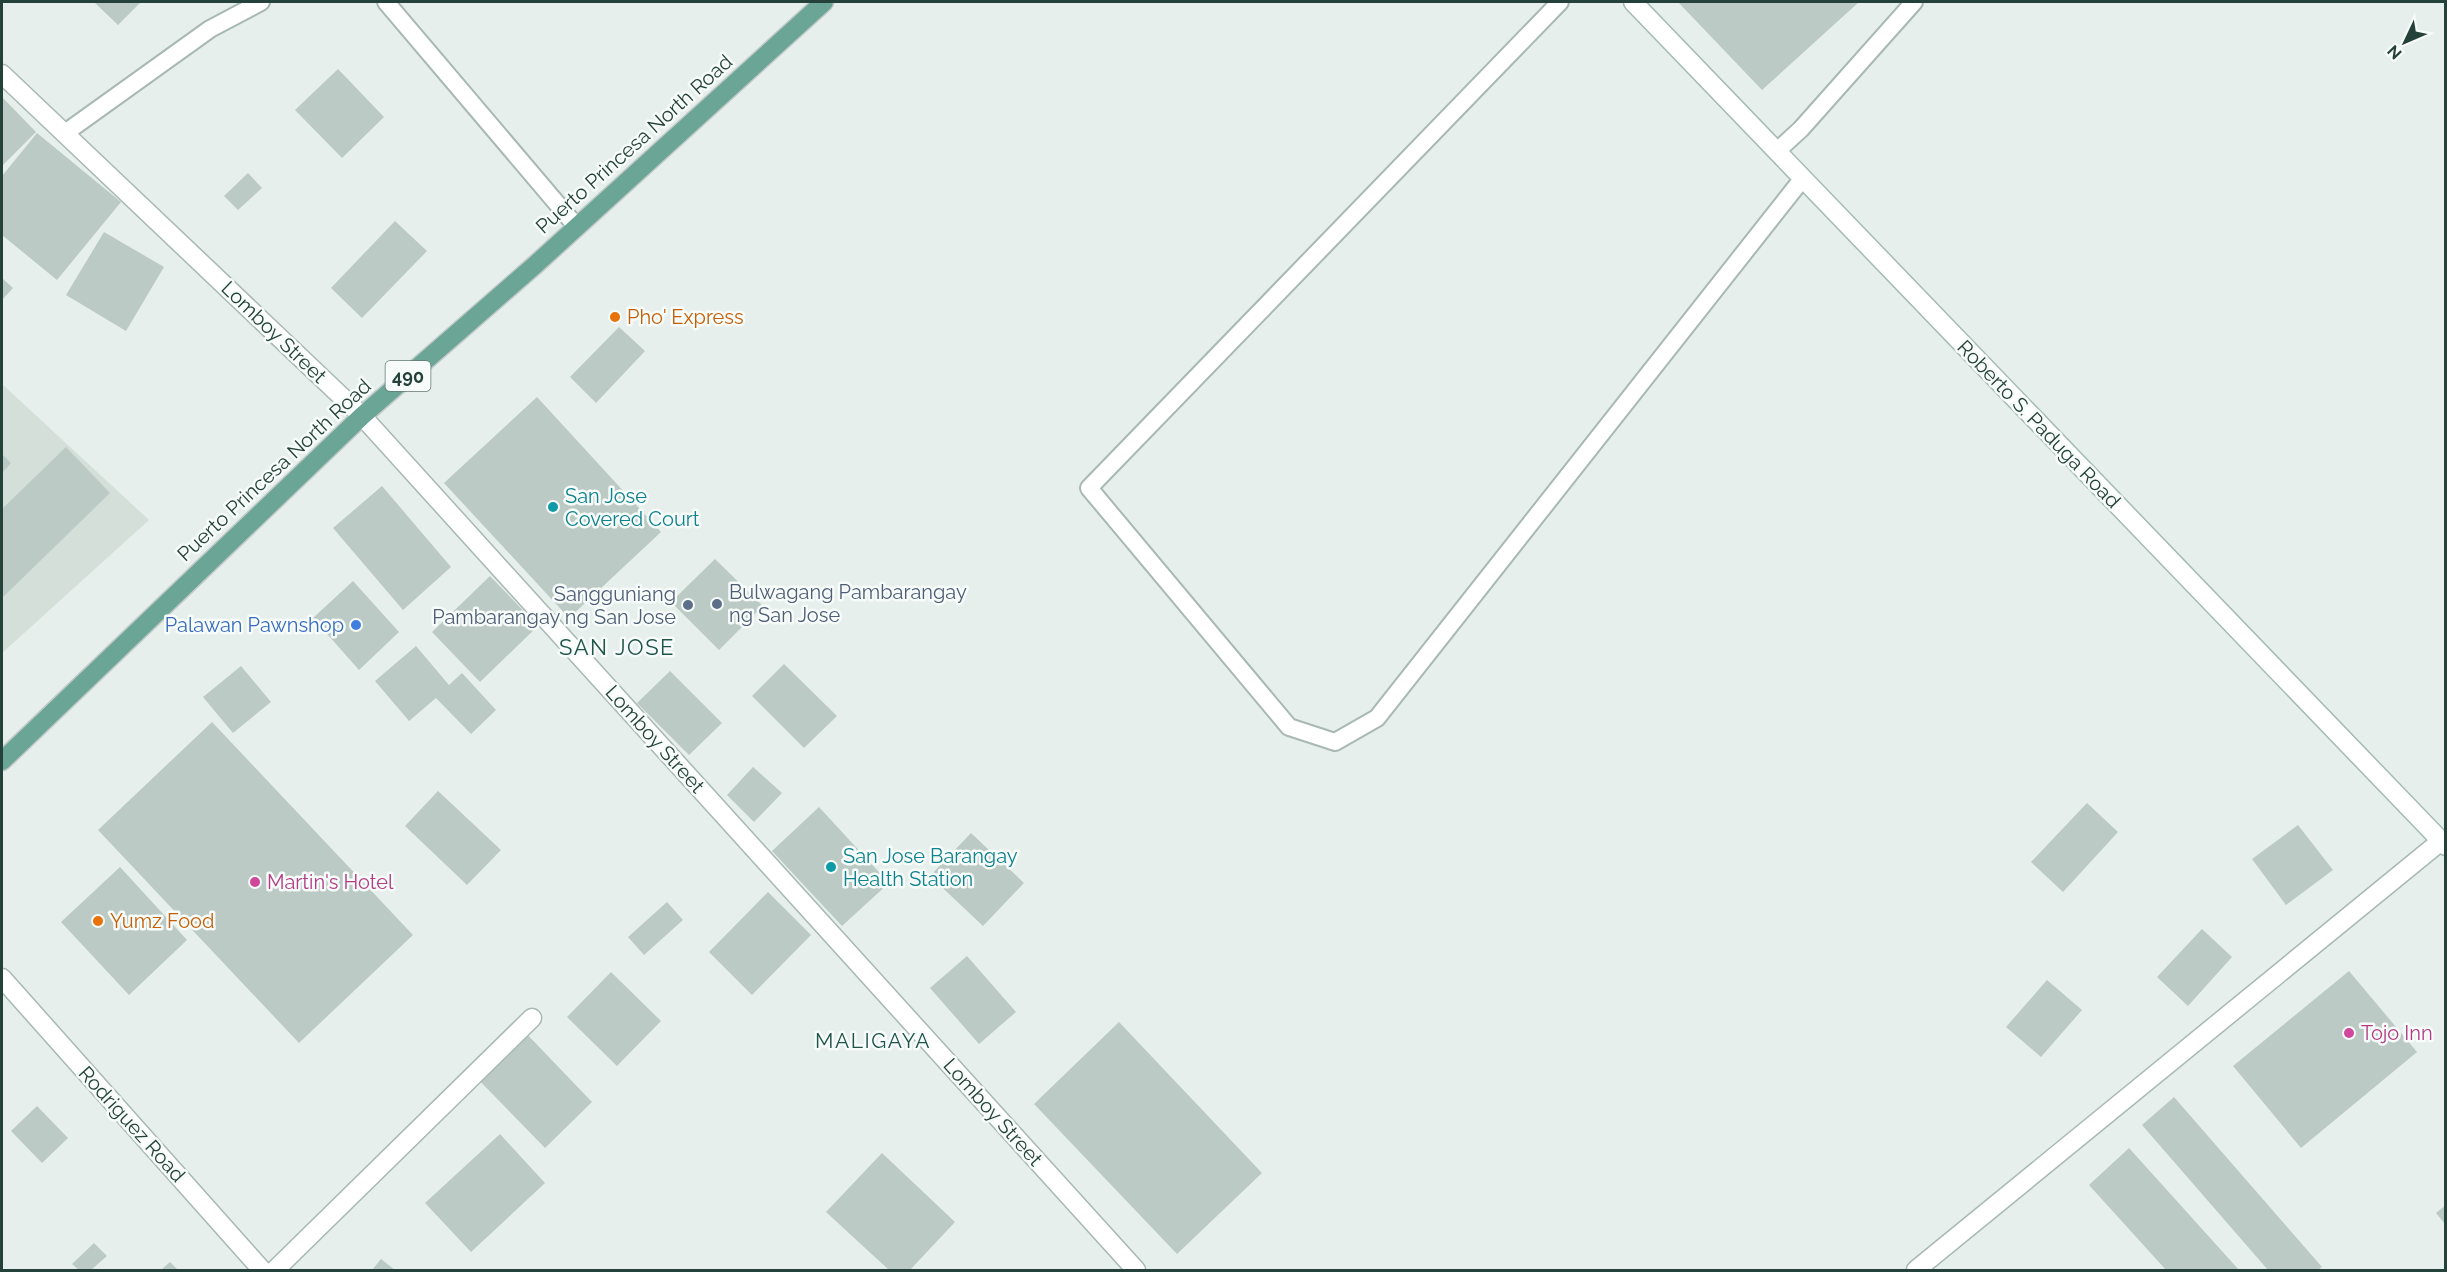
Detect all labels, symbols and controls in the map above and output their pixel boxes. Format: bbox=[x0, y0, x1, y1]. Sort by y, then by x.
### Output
north arrow bbox=[2375, 12, 2435, 72]
text: N bbox=[2383, 41, 2406, 63]
street label: Puerto Princesa North Road bbox=[531, 49, 737, 239]
street label: Lomboy Street bbox=[217, 276, 332, 388]
place label: Pho' Express bbox=[627, 305, 744, 329]
marker: Pho' Express bbox=[608, 310, 622, 324]
street label: Roberto S. Paduga Road bbox=[1953, 335, 2125, 513]
road number: 490 bbox=[386, 361, 430, 391]
street label: Puerto Princesa North Road bbox=[172, 374, 376, 566]
place label: San Jose Covered Court bbox=[565, 484, 700, 531]
marker: San Jose Covered Court bbox=[546, 500, 560, 514]
place label: Bulwagang Pambarangay ng San Jose bbox=[729, 580, 967, 627]
place label: Sangguniang Pambarangay ng San Jose bbox=[432, 582, 676, 629]
marker: Bulwagang Pambarangay ng San Jose bbox=[710, 597, 724, 611]
marker: Sangguniang Pambarangay ng San Jose bbox=[681, 598, 695, 612]
place label: Palawan Pawnshop bbox=[165, 613, 344, 637]
marker: Palawan Pawnshop bbox=[349, 618, 363, 632]
district label: SAN JOSE bbox=[559, 634, 675, 660]
street label: Lomboy Street bbox=[600, 680, 710, 798]
place label: San Jose Barangay Health Station bbox=[843, 844, 1018, 891]
marker: San Jose Barangay Health Station bbox=[824, 860, 838, 874]
place label: Martin's Hotel bbox=[267, 870, 394, 894]
marker: Martin's Hotel bbox=[248, 875, 262, 889]
place label: Yumz Food bbox=[110, 909, 214, 933]
marker: Yumz Food bbox=[91, 914, 105, 928]
place label: Tojo Inn bbox=[2361, 1021, 2433, 1045]
marker: Tojo Inn bbox=[2342, 1026, 2356, 1040]
district label: MALIGAYA bbox=[815, 1028, 931, 1053]
street label: Lomboy Street bbox=[938, 1053, 1048, 1171]
street label: Rodriguez Road bbox=[74, 1061, 190, 1187]

